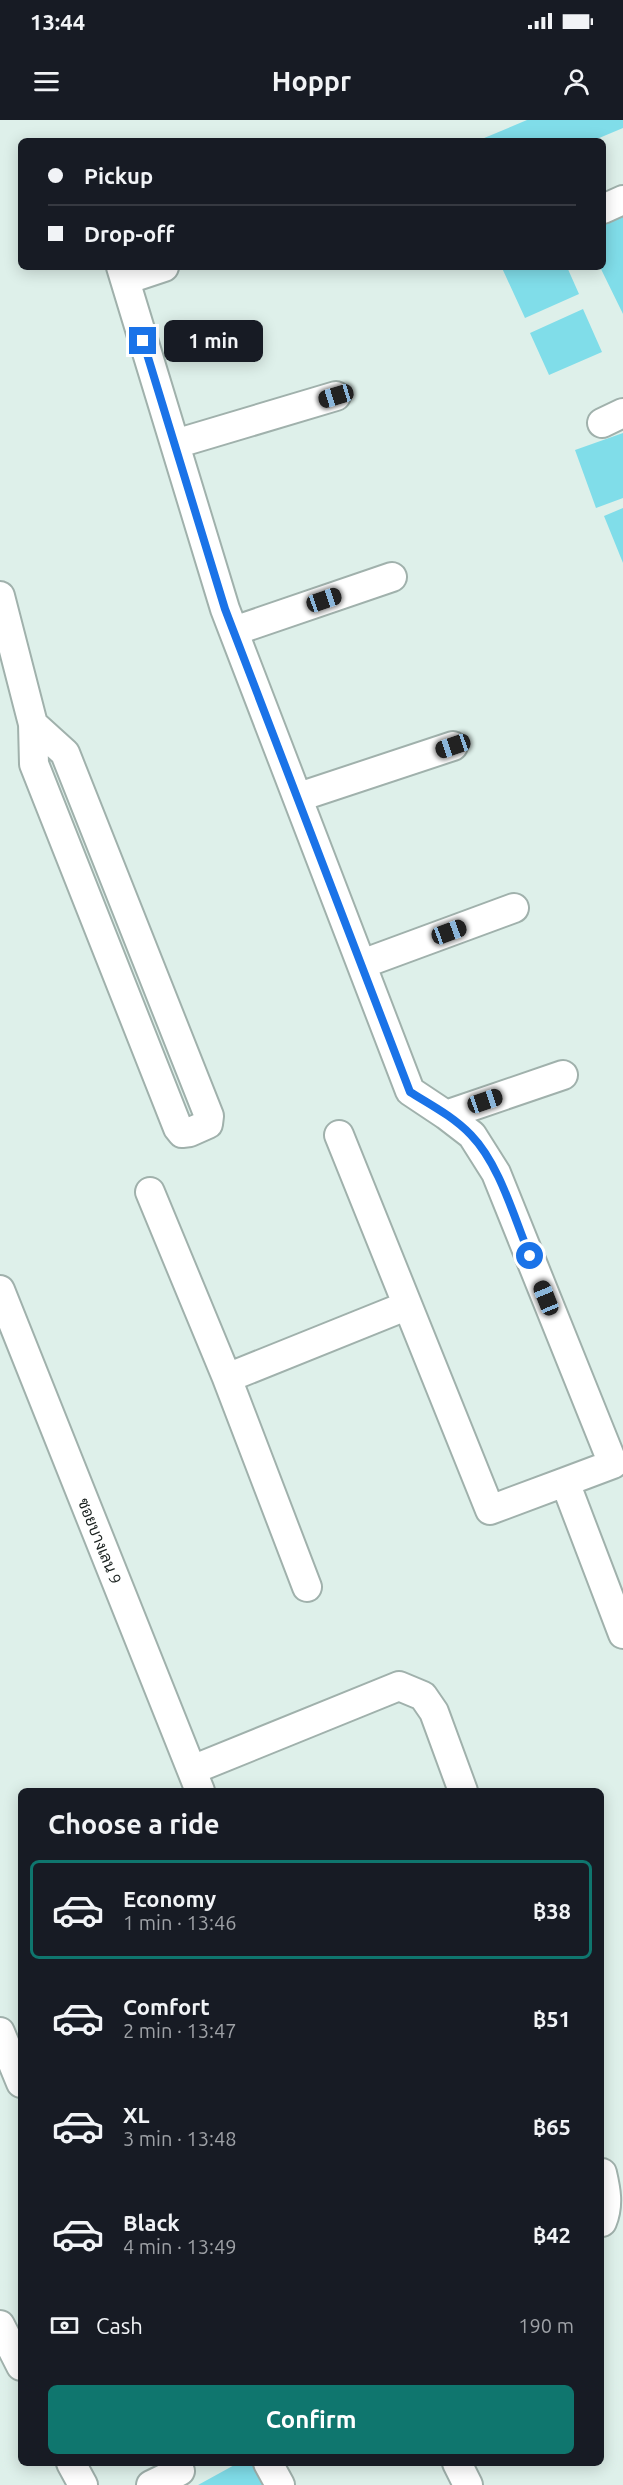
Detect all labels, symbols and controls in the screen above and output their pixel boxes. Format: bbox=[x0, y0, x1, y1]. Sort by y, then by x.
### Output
text: 13:44 bbox=[30, 9, 85, 34]
icon: menu bbox=[30, 65, 63, 98]
icon: person bbox=[560, 65, 593, 98]
text: Hoppr bbox=[272, 66, 351, 96]
text: Pickup bbox=[84, 163, 153, 188]
text: Drop-off bbox=[84, 221, 174, 246]
callout: 1 min bbox=[164, 320, 263, 362]
route end bbox=[129, 327, 156, 354]
text: 1 min bbox=[188, 329, 239, 352]
car bbox=[316, 382, 356, 410]
car bbox=[304, 586, 344, 614]
car bbox=[433, 732, 473, 760]
car bbox=[429, 917, 469, 947]
car bbox=[465, 1087, 505, 1115]
route start bbox=[516, 1242, 543, 1269]
car bbox=[531, 1278, 561, 1318]
street label: ซอยบางเลน 9 bbox=[75, 1495, 125, 1587]
text: Choose a ride bbox=[48, 1809, 220, 1839]
icon: car bbox=[51, 1883, 105, 1937]
text: Economy bbox=[123, 1886, 216, 1911]
text: ฿38 bbox=[533, 1898, 571, 1923]
text: 1 min · 13:46 bbox=[123, 1911, 237, 1934]
icon: car bbox=[51, 1991, 105, 2045]
text: Comfort bbox=[123, 1994, 210, 2019]
text: ฿51 bbox=[533, 2006, 571, 2031]
text: 2 min · 13:47 bbox=[123, 2019, 237, 2042]
icon: car bbox=[51, 2099, 105, 2153]
text: XL bbox=[123, 2102, 150, 2127]
text: ฿65 bbox=[533, 2114, 571, 2139]
text: 3 min · 13:48 bbox=[123, 2127, 237, 2150]
icon: car bbox=[51, 2207, 105, 2261]
text: Black bbox=[123, 2210, 180, 2235]
text: ฿42 bbox=[533, 2222, 571, 2247]
text: 4 min · 13:49 bbox=[123, 2235, 237, 2258]
icon: cash bbox=[48, 2309, 81, 2342]
text: Cash bbox=[96, 2313, 143, 2338]
text: 190 m bbox=[518, 2314, 574, 2337]
button: Confirm bbox=[48, 2385, 574, 2454]

